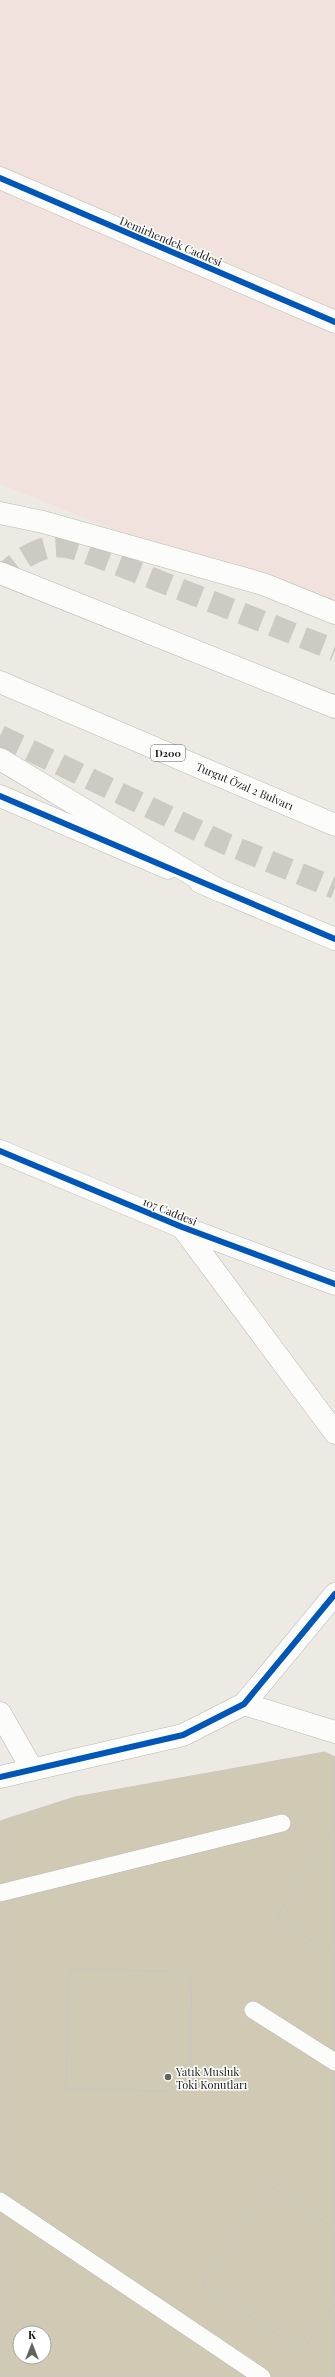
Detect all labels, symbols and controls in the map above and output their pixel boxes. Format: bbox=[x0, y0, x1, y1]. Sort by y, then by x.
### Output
street label: Demirhendek Caddesi bbox=[117, 213, 225, 269]
road number: D200 bbox=[151, 745, 185, 761]
street label: Turgut Özal 2 Bulvarı bbox=[194, 759, 296, 813]
street label: 107 Caddesi bbox=[141, 1193, 199, 1229]
place label: Yatık Musluk Toki Konutları bbox=[175, 2064, 247, 2092]
marker: Yatık Musluk Toki Konutları bbox=[163, 2072, 173, 2082]
north arrow bbox=[12, 2325, 52, 2365]
text: K bbox=[28, 2327, 36, 2342]

